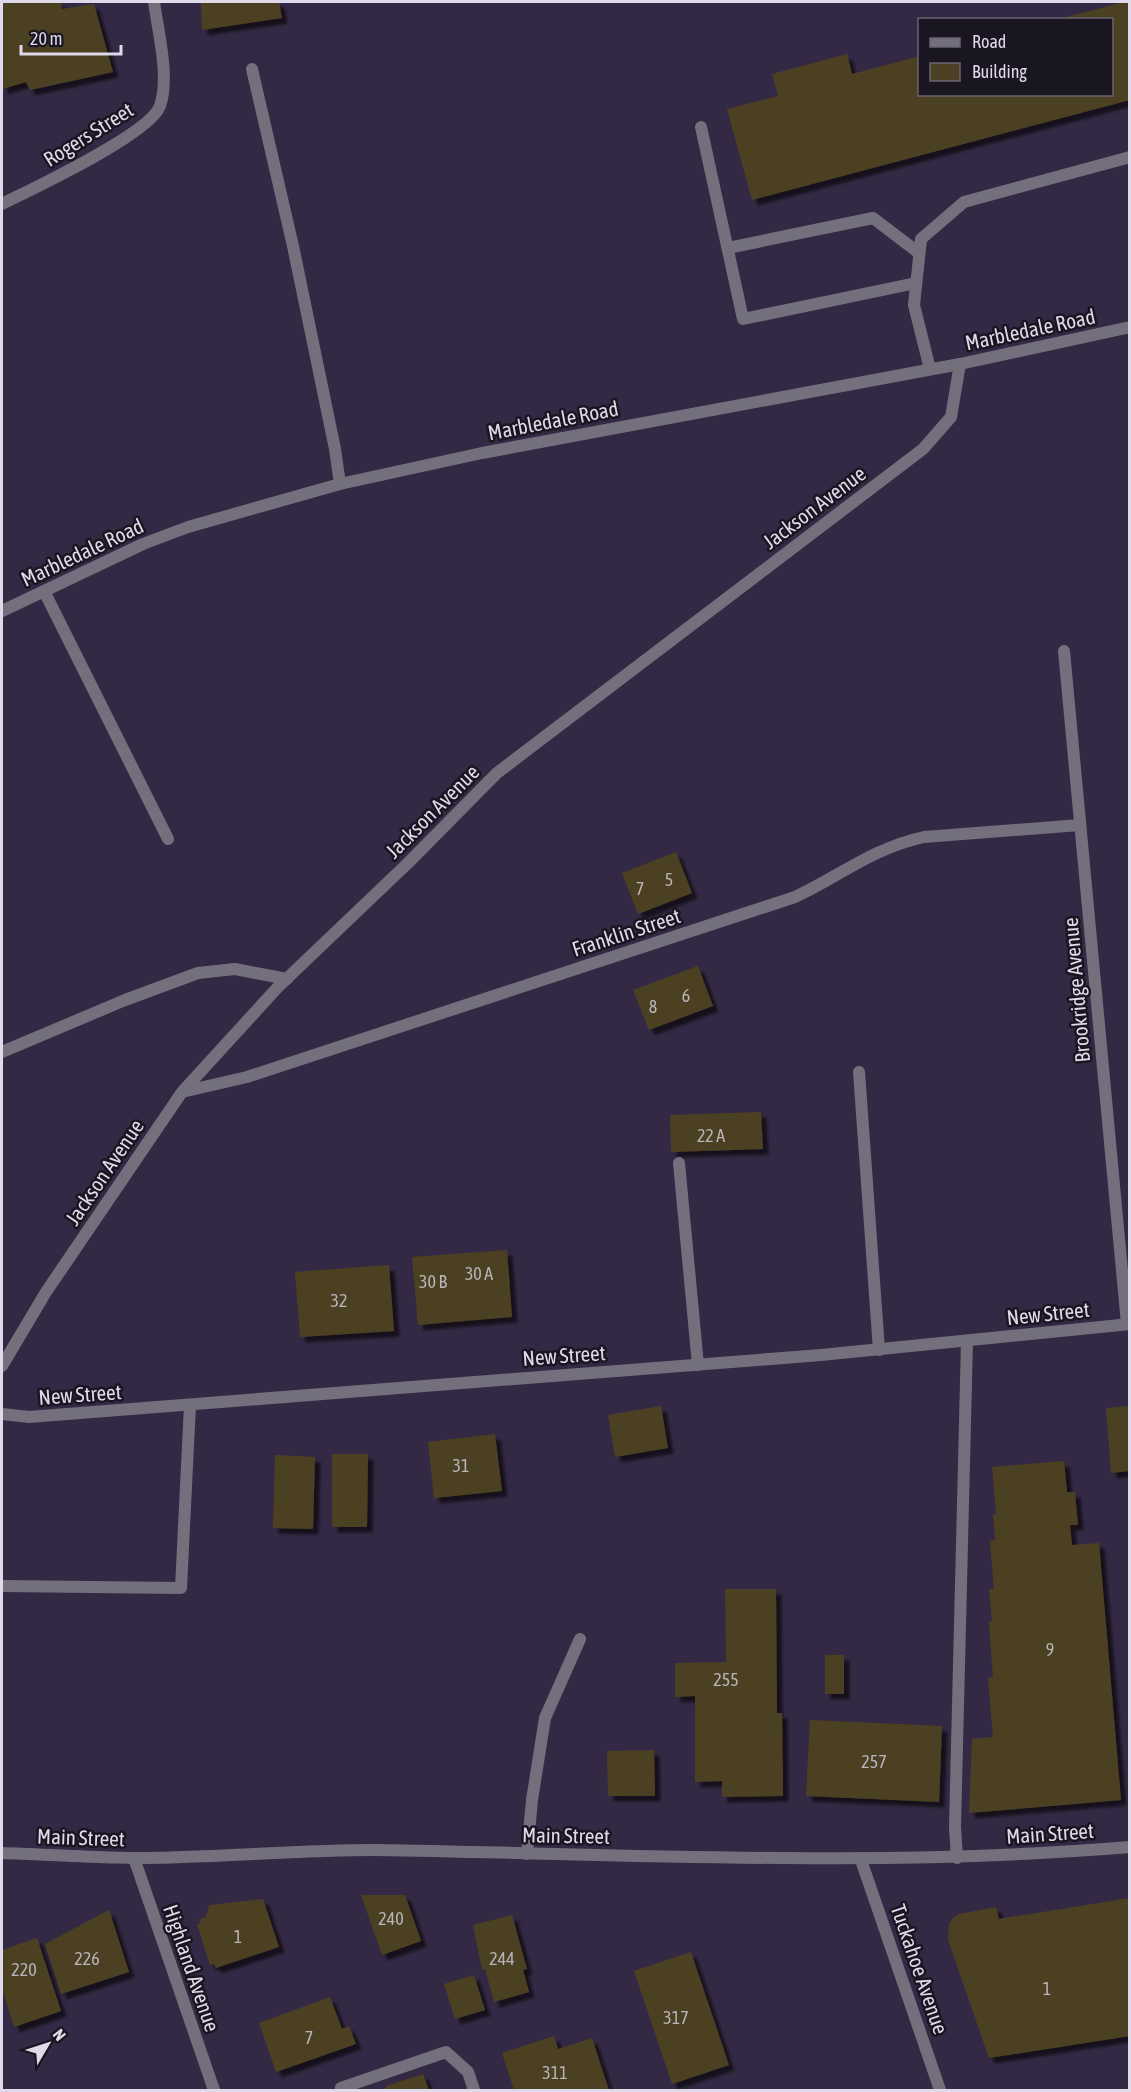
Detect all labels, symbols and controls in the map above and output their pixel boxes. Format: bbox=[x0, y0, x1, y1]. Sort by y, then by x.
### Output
scale bar bbox=[21, 18, 122, 56]
legend bbox=[918, 18, 1113, 96]
text: 20 m bbox=[30, 28, 62, 49]
text: Road bbox=[972, 31, 1006, 52]
text: Building bbox=[972, 61, 1027, 82]
street label: Rogers Street bbox=[39, 97, 137, 171]
street label: Marbledale Road bbox=[963, 304, 1097, 354]
street label: Marbledale Road bbox=[486, 396, 620, 444]
street label: Jackson Avenue bbox=[758, 461, 870, 553]
street label: Marbledale Road bbox=[17, 513, 147, 591]
street label: Jackson Avenue bbox=[380, 759, 484, 863]
house number: 5 bbox=[665, 869, 673, 890]
house number: 7 bbox=[636, 878, 644, 899]
street label: Franklin Street bbox=[569, 903, 683, 961]
street label: Brookridge Avenue bbox=[1058, 917, 1094, 1063]
house number: 6 bbox=[682, 985, 690, 1006]
house number: 8 bbox=[649, 996, 657, 1017]
street label: Jackson Avenue bbox=[60, 1115, 148, 1229]
house number: 22 A bbox=[697, 1125, 725, 1146]
house number: 30 A bbox=[465, 1263, 493, 1284]
house number: 30 B bbox=[419, 1271, 447, 1292]
house number: 32 bbox=[331, 1290, 347, 1311]
street label: New Street bbox=[1005, 1297, 1091, 1329]
street label: New Street bbox=[522, 1340, 606, 1370]
street label: New Street bbox=[38, 1379, 122, 1409]
house number: 31 bbox=[453, 1455, 469, 1476]
house number: 9 bbox=[1046, 1639, 1054, 1660]
house number: 255 bbox=[713, 1669, 739, 1690]
house number: 257 bbox=[861, 1751, 887, 1772]
street label: Main Street bbox=[1005, 1818, 1095, 1848]
street label: Main Street bbox=[522, 1822, 610, 1848]
street label: Main Street bbox=[37, 1823, 125, 1851]
street label: Highland Avenue bbox=[159, 1901, 225, 2035]
street label: Tuckahoe Avenue bbox=[887, 1901, 953, 2037]
house number: 240 bbox=[378, 1908, 404, 1929]
house number: 1 bbox=[234, 1926, 242, 1947]
house number: 226 bbox=[74, 1948, 100, 1969]
house number: 244 bbox=[489, 1948, 515, 1969]
house number: 220 bbox=[11, 1959, 37, 1980]
house number: 1 bbox=[1043, 1978, 1051, 1999]
house number: 317 bbox=[663, 2007, 689, 2028]
north arrow bbox=[18, 2014, 78, 2074]
text: N bbox=[50, 2025, 70, 2044]
house number: 7 bbox=[305, 2027, 313, 2048]
house number: 311 bbox=[542, 2062, 568, 2083]

